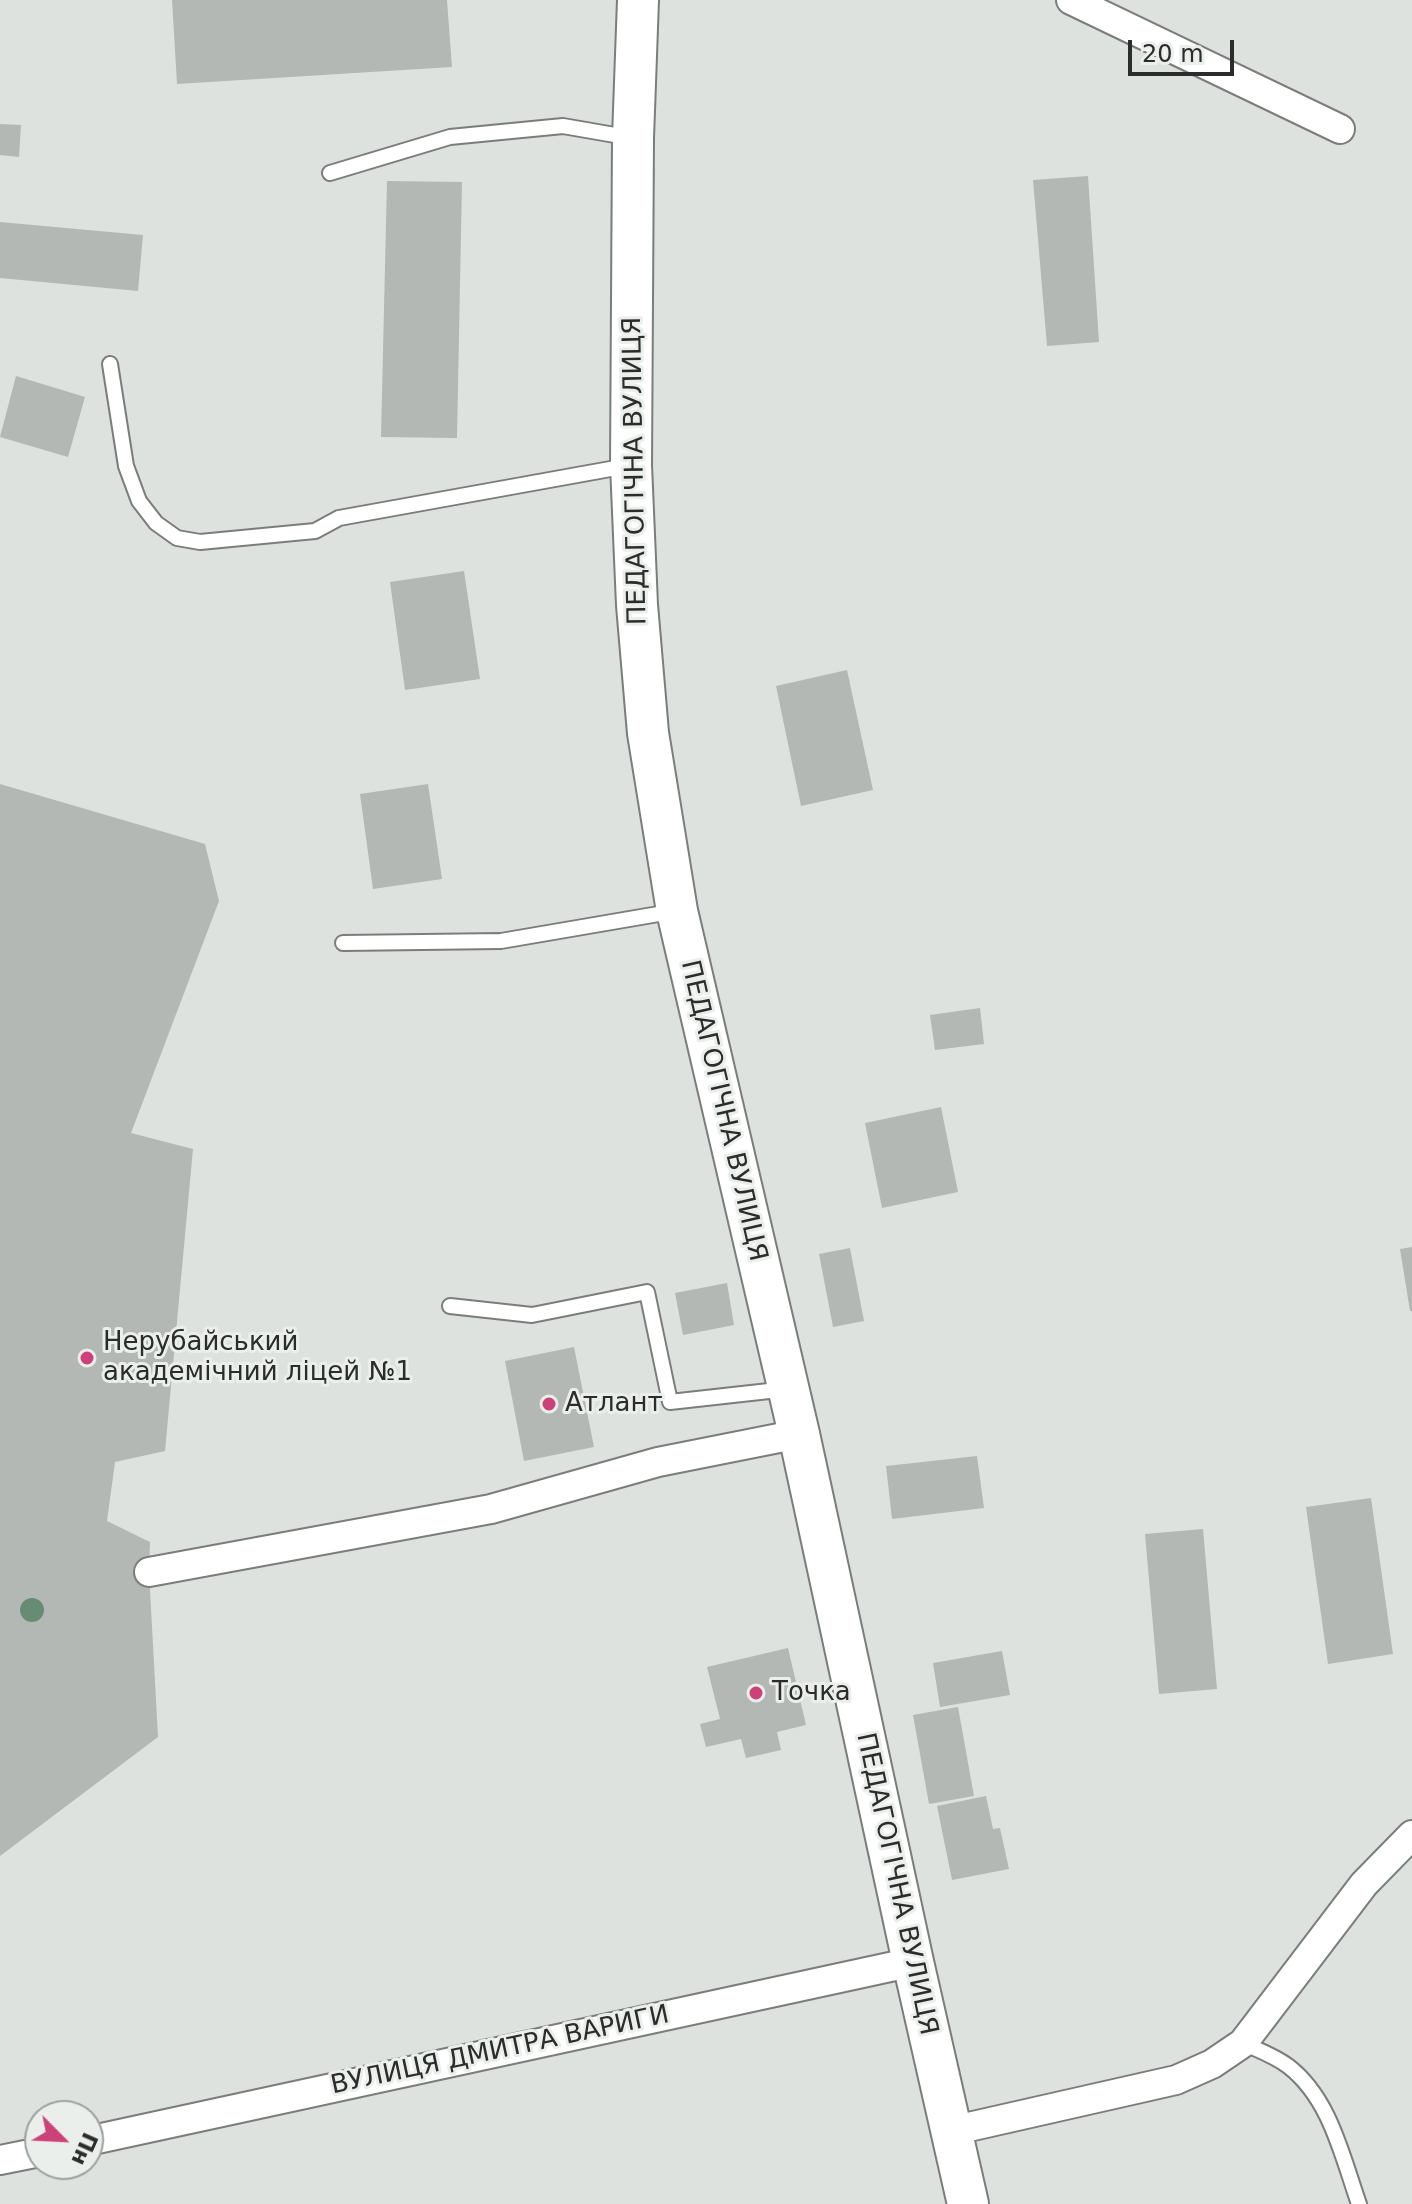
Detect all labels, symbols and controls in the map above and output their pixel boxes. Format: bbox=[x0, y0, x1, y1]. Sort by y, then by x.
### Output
scale bar bbox=[1132, 24, 1238, 74]
text: 20 m bbox=[1142, 40, 1204, 68]
street label: ПЕДАГОГІЧНА ВУЛИЦЯ bbox=[618, 317, 654, 625]
street label: ПЕДАГОГІЧНА ВУЛИЦЯ bbox=[673, 957, 773, 1265]
place label: Нерубайський академічний ліцей №1 bbox=[103, 1327, 412, 1388]
marker: Нерубайський академічний ліцей №1 bbox=[78, 1349, 96, 1367]
place label: Атлант bbox=[565, 1388, 663, 1420]
marker: Атлант bbox=[540, 1395, 558, 1413]
place label: Точка bbox=[772, 1677, 851, 1709]
marker: Точка bbox=[747, 1684, 765, 1702]
street label: ПЕДАГОГІЧНА ВУЛИЦЯ bbox=[849, 1730, 943, 2038]
street label: ВУЛИЦЯ ДМИТРА ВАРИГИ bbox=[328, 2000, 672, 2102]
north arrow bbox=[24, 2100, 104, 2180]
text: Пн bbox=[66, 2129, 103, 2170]

